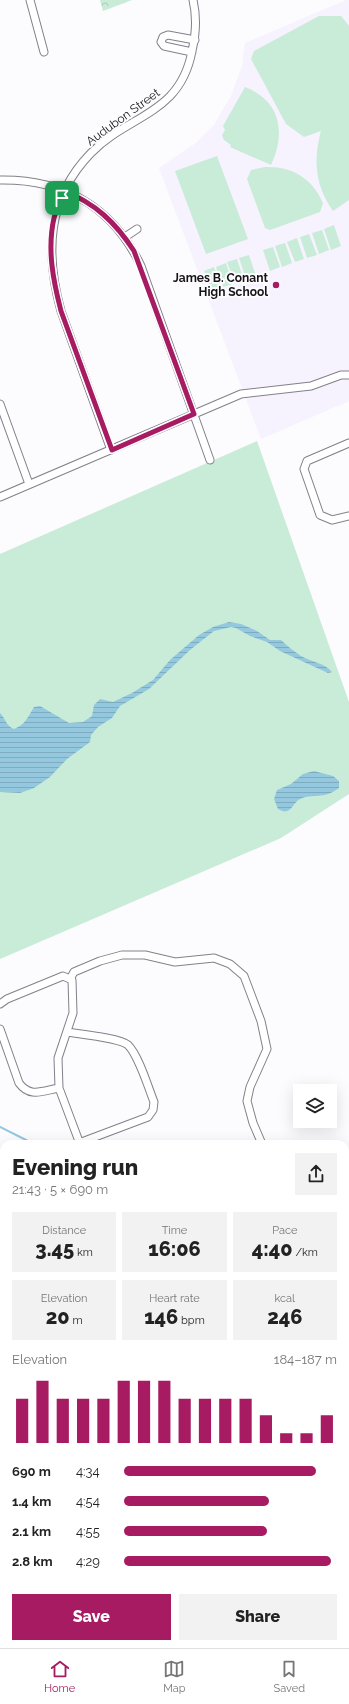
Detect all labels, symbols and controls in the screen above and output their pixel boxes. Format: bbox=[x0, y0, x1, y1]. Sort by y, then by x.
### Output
street label: Audubon Street bbox=[83, 86, 163, 148]
pin bbox=[45, 181, 79, 215]
icon: arrive bbox=[51, 187, 73, 209]
place label: James B. Conant High School bbox=[173, 271, 268, 299]
marker: James B. Conant High School bbox=[271, 280, 281, 290]
map controls bbox=[293, 1084, 337, 1128]
button: layers bbox=[293, 1084, 337, 1128]
button: share bbox=[295, 1153, 337, 1195]
text: Evening run bbox=[12, 1154, 138, 1180]
text: 21:43 · 5 × 690 m bbox=[12, 1182, 108, 1197]
text: Distance bbox=[42, 1224, 86, 1237]
text: Time bbox=[162, 1224, 187, 1237]
text: Pace bbox=[272, 1224, 297, 1237]
text: 3.45 bbox=[35, 1237, 74, 1261]
text: 16:06 bbox=[148, 1237, 201, 1261]
text: 4:40 bbox=[252, 1237, 293, 1261]
text: km bbox=[74, 1246, 93, 1259]
text: /km bbox=[293, 1246, 318, 1259]
text: Elevation bbox=[41, 1292, 88, 1305]
text: Heart rate bbox=[149, 1292, 200, 1305]
text: kcal bbox=[275, 1292, 295, 1305]
text: 20 bbox=[46, 1305, 70, 1329]
text: 146 bbox=[144, 1305, 178, 1329]
text: 246 bbox=[267, 1305, 302, 1329]
text: m bbox=[70, 1314, 83, 1327]
text: bpm bbox=[178, 1314, 205, 1327]
text: Elevation bbox=[12, 1352, 67, 1367]
text: 184–187 m bbox=[274, 1352, 337, 1367]
text: 690 m bbox=[12, 1464, 51, 1479]
text: 4:34 bbox=[76, 1464, 100, 1479]
text: 1.4 km bbox=[12, 1494, 51, 1509]
text: 4:54 bbox=[76, 1494, 100, 1509]
text: 2.1 km bbox=[12, 1524, 51, 1539]
text: 4:55 bbox=[76, 1524, 100, 1539]
text: 2.8 km bbox=[12, 1554, 53, 1569]
text: 4:29 bbox=[76, 1554, 100, 1569]
button: Save bbox=[12, 1594, 171, 1640]
button: Share bbox=[179, 1594, 337, 1640]
tab: Home bbox=[44, 1658, 75, 1695]
tab: Map bbox=[163, 1658, 186, 1695]
tab: Saved bbox=[274, 1658, 305, 1695]

